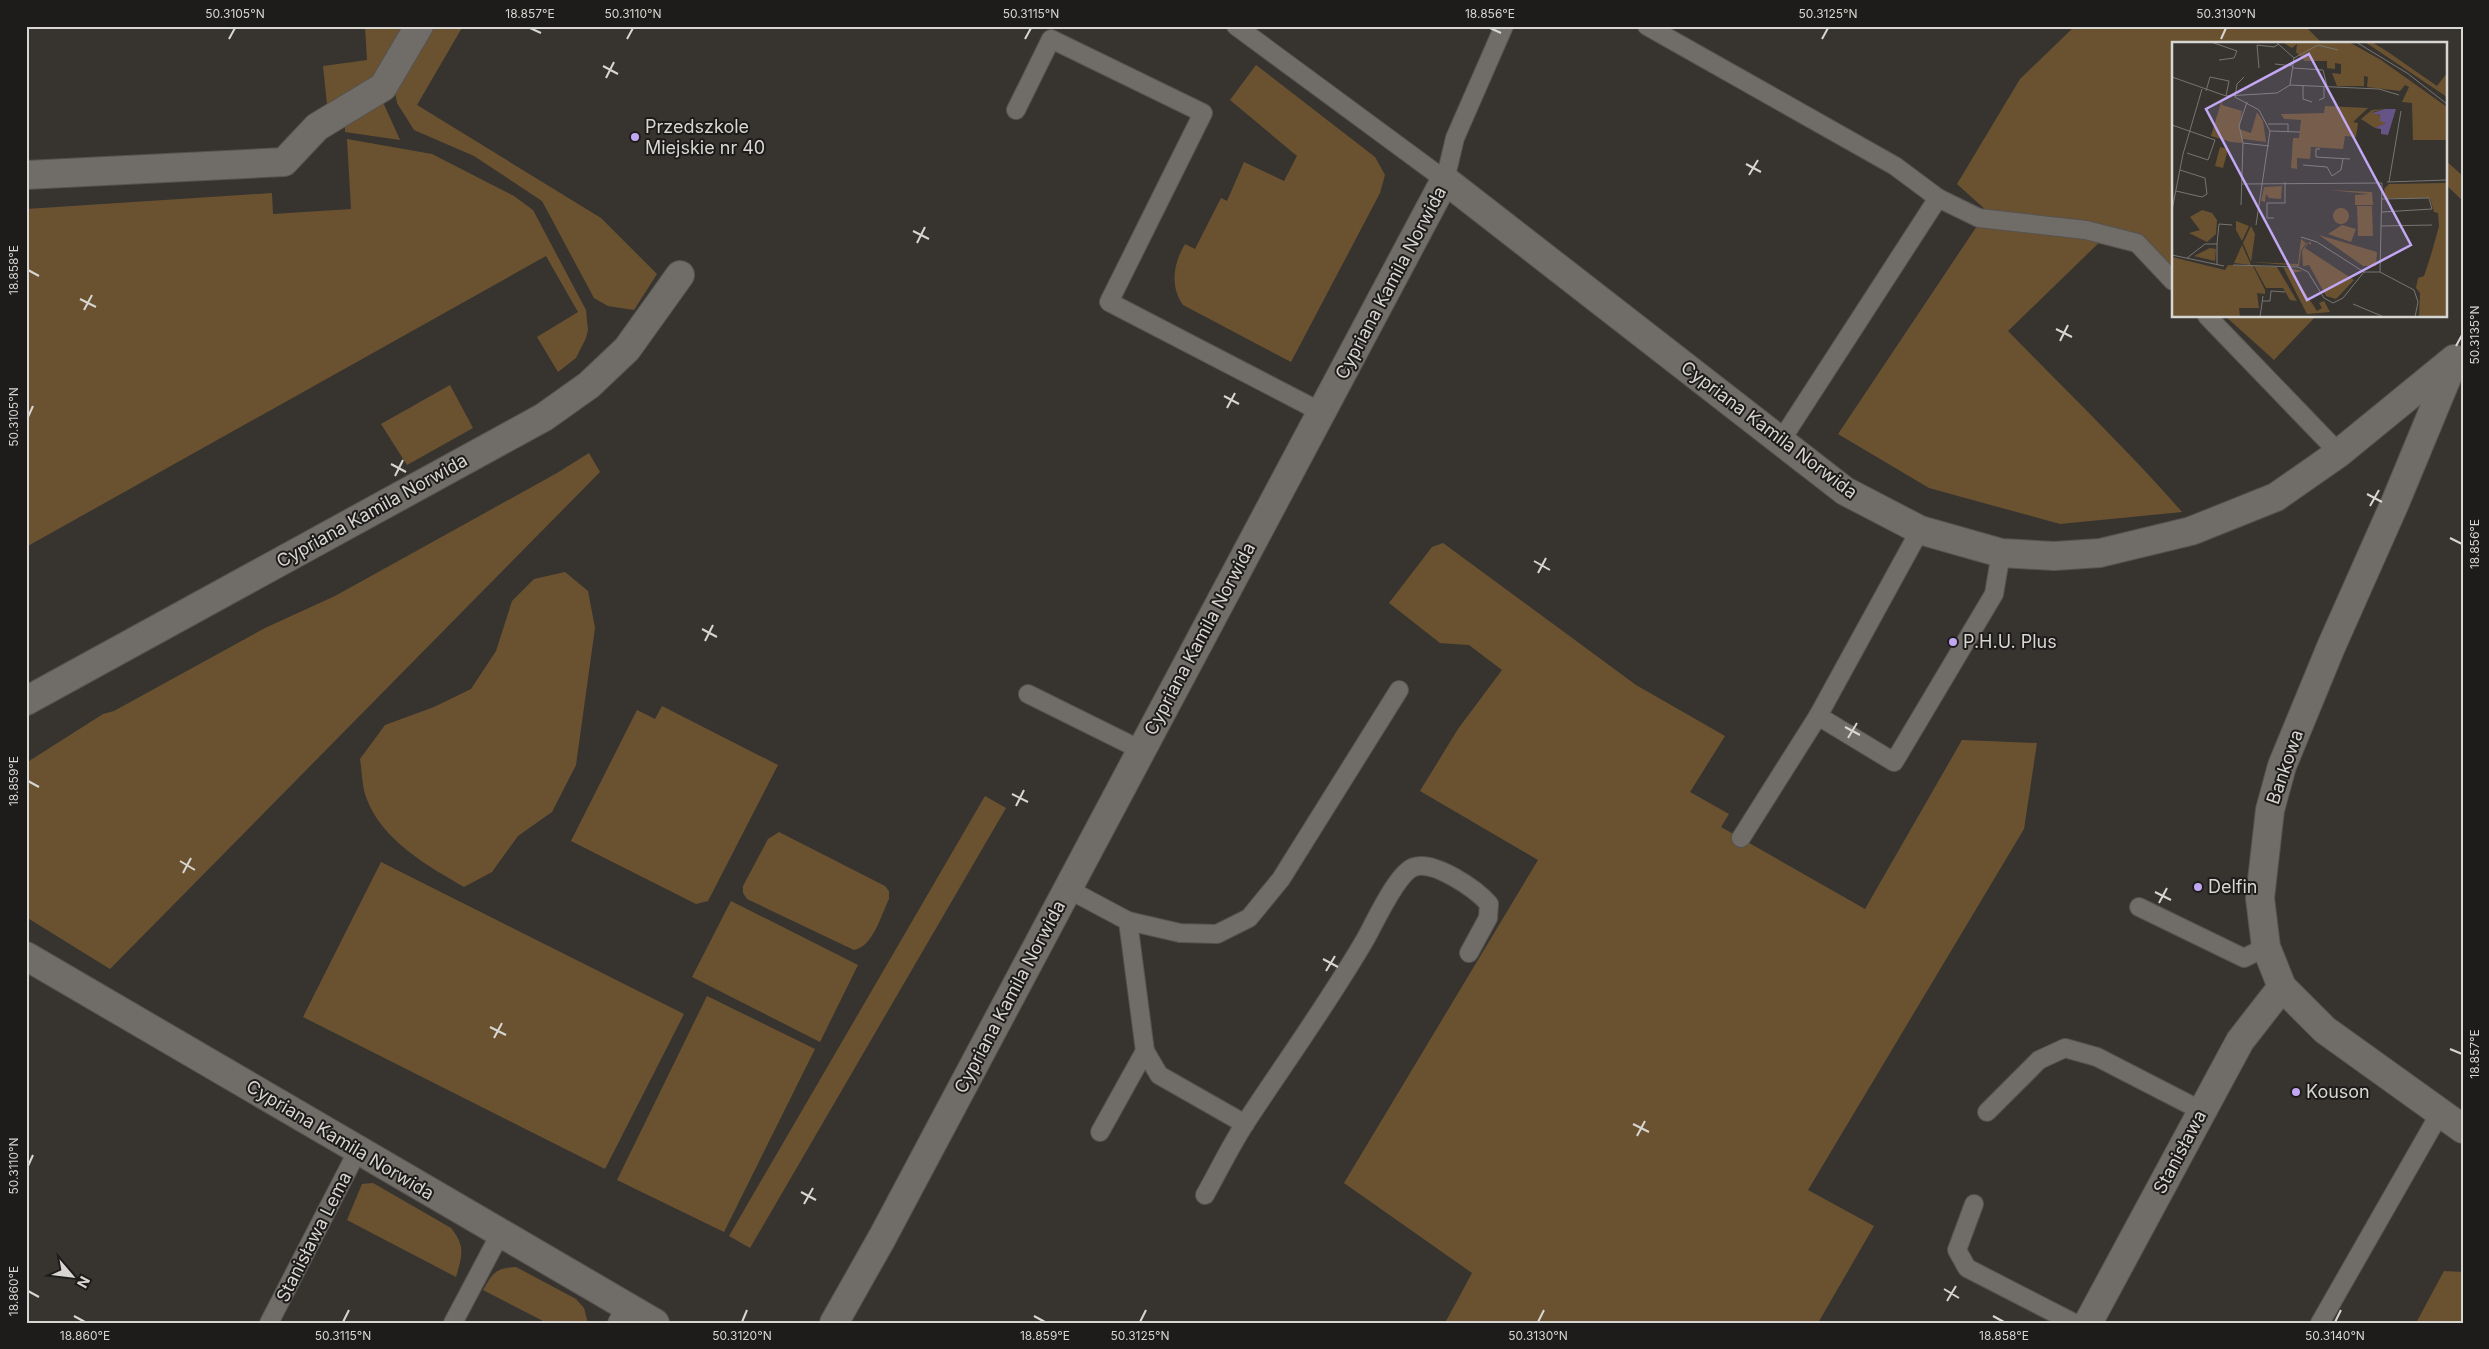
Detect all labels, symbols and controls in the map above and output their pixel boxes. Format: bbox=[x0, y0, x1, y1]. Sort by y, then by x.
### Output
text: 50.3105°N bbox=[205, 6, 265, 21]
text: 18.857°E bbox=[505, 6, 555, 21]
text: 50.3110°N bbox=[605, 6, 661, 21]
text: 50.3115°N bbox=[1003, 6, 1059, 21]
text: 18.856°E bbox=[1465, 6, 1515, 21]
text: 50.3125°N bbox=[1798, 6, 1858, 21]
text: 50.3130°N bbox=[2196, 6, 2256, 21]
inset map bbox=[2172, 42, 2446, 318]
place label: Przedszkole Miejskie nr 40 bbox=[645, 116, 765, 158]
marker: Przedszkole Miejskie nr 40 bbox=[629, 131, 641, 143]
street label: Cypriana Kamila Norwida bbox=[1331, 183, 1450, 383]
text: 18.858°E bbox=[6, 245, 21, 295]
text: 50.3135°N bbox=[2467, 305, 2482, 365]
street label: Cypriana Kamila Norwida bbox=[1677, 357, 1861, 503]
text: 50.3105°N bbox=[6, 387, 21, 447]
street label: Cypriana Kamila Norwida bbox=[273, 449, 471, 572]
text: 18.856°E bbox=[2467, 519, 2482, 569]
street label: Cypriana Kamila Norwida bbox=[1140, 539, 1259, 739]
place label: P.H.U. Plus bbox=[1963, 631, 2057, 652]
marker: P.H.U. Plus bbox=[1947, 636, 1959, 648]
street label: Bankowa bbox=[2262, 727, 2307, 807]
text: 18.859°E bbox=[6, 756, 21, 806]
place label: Delfin bbox=[2208, 876, 2258, 897]
marker: Delfin bbox=[2192, 881, 2204, 893]
street label: Cypriana Kamila Norwida bbox=[950, 897, 1069, 1097]
text: 18.857°E bbox=[2467, 1029, 2482, 1079]
street label: Cypriana Kamila Norwida bbox=[243, 1075, 438, 1204]
place label: Kouson bbox=[2306, 1081, 2370, 1102]
marker: Kouson bbox=[2290, 1086, 2302, 1098]
street label: Stanisława bbox=[2149, 1106, 2210, 1197]
text: 50.3110°N bbox=[6, 1138, 21, 1194]
street label: Stanisława Lema bbox=[272, 1168, 355, 1305]
north arrow bbox=[48, 1252, 98, 1302]
text: 18.860°E bbox=[6, 1266, 21, 1316]
text: N bbox=[74, 1274, 94, 1291]
text: 18.860°E bbox=[60, 1328, 110, 1343]
text: 50.3115°N bbox=[315, 1328, 371, 1343]
text: 50.3120°N bbox=[712, 1328, 772, 1343]
text: 18.859°E bbox=[1020, 1328, 1070, 1343]
text: 50.3125°N bbox=[1110, 1328, 1170, 1343]
text: 50.3130°N bbox=[1508, 1328, 1568, 1343]
text: 18.858°E bbox=[1979, 1328, 2029, 1343]
text: 50.3140°N bbox=[2305, 1328, 2365, 1343]

